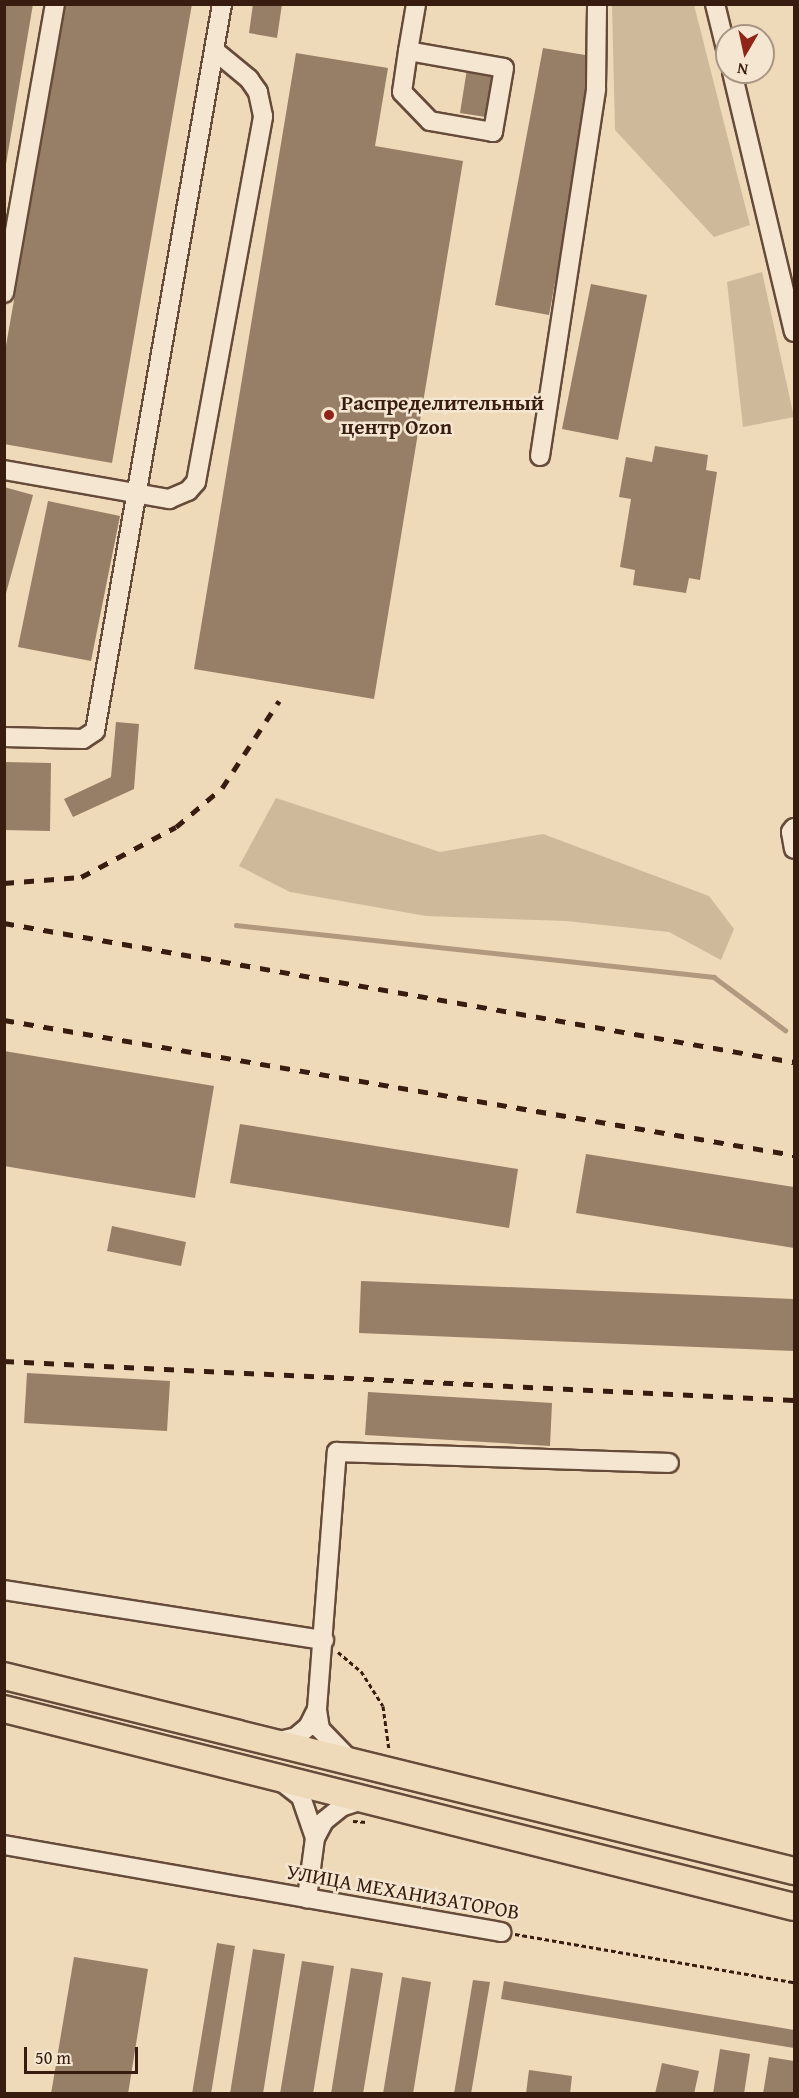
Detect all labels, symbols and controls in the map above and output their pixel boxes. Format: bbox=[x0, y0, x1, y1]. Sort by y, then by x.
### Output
north arrow bbox=[715, 24, 775, 84]
text: N bbox=[735, 57, 750, 82]
place label: Распределительный центр Ozon bbox=[341, 390, 544, 440]
marker: Распределительный центр Ozon bbox=[322, 408, 336, 422]
street label: УЛИЦА МЕХАНИЗАТОРОВ bbox=[285, 1859, 521, 1925]
scale bar bbox=[27, 2035, 141, 2073]
text: 50 m bbox=[35, 2044, 71, 2071]

